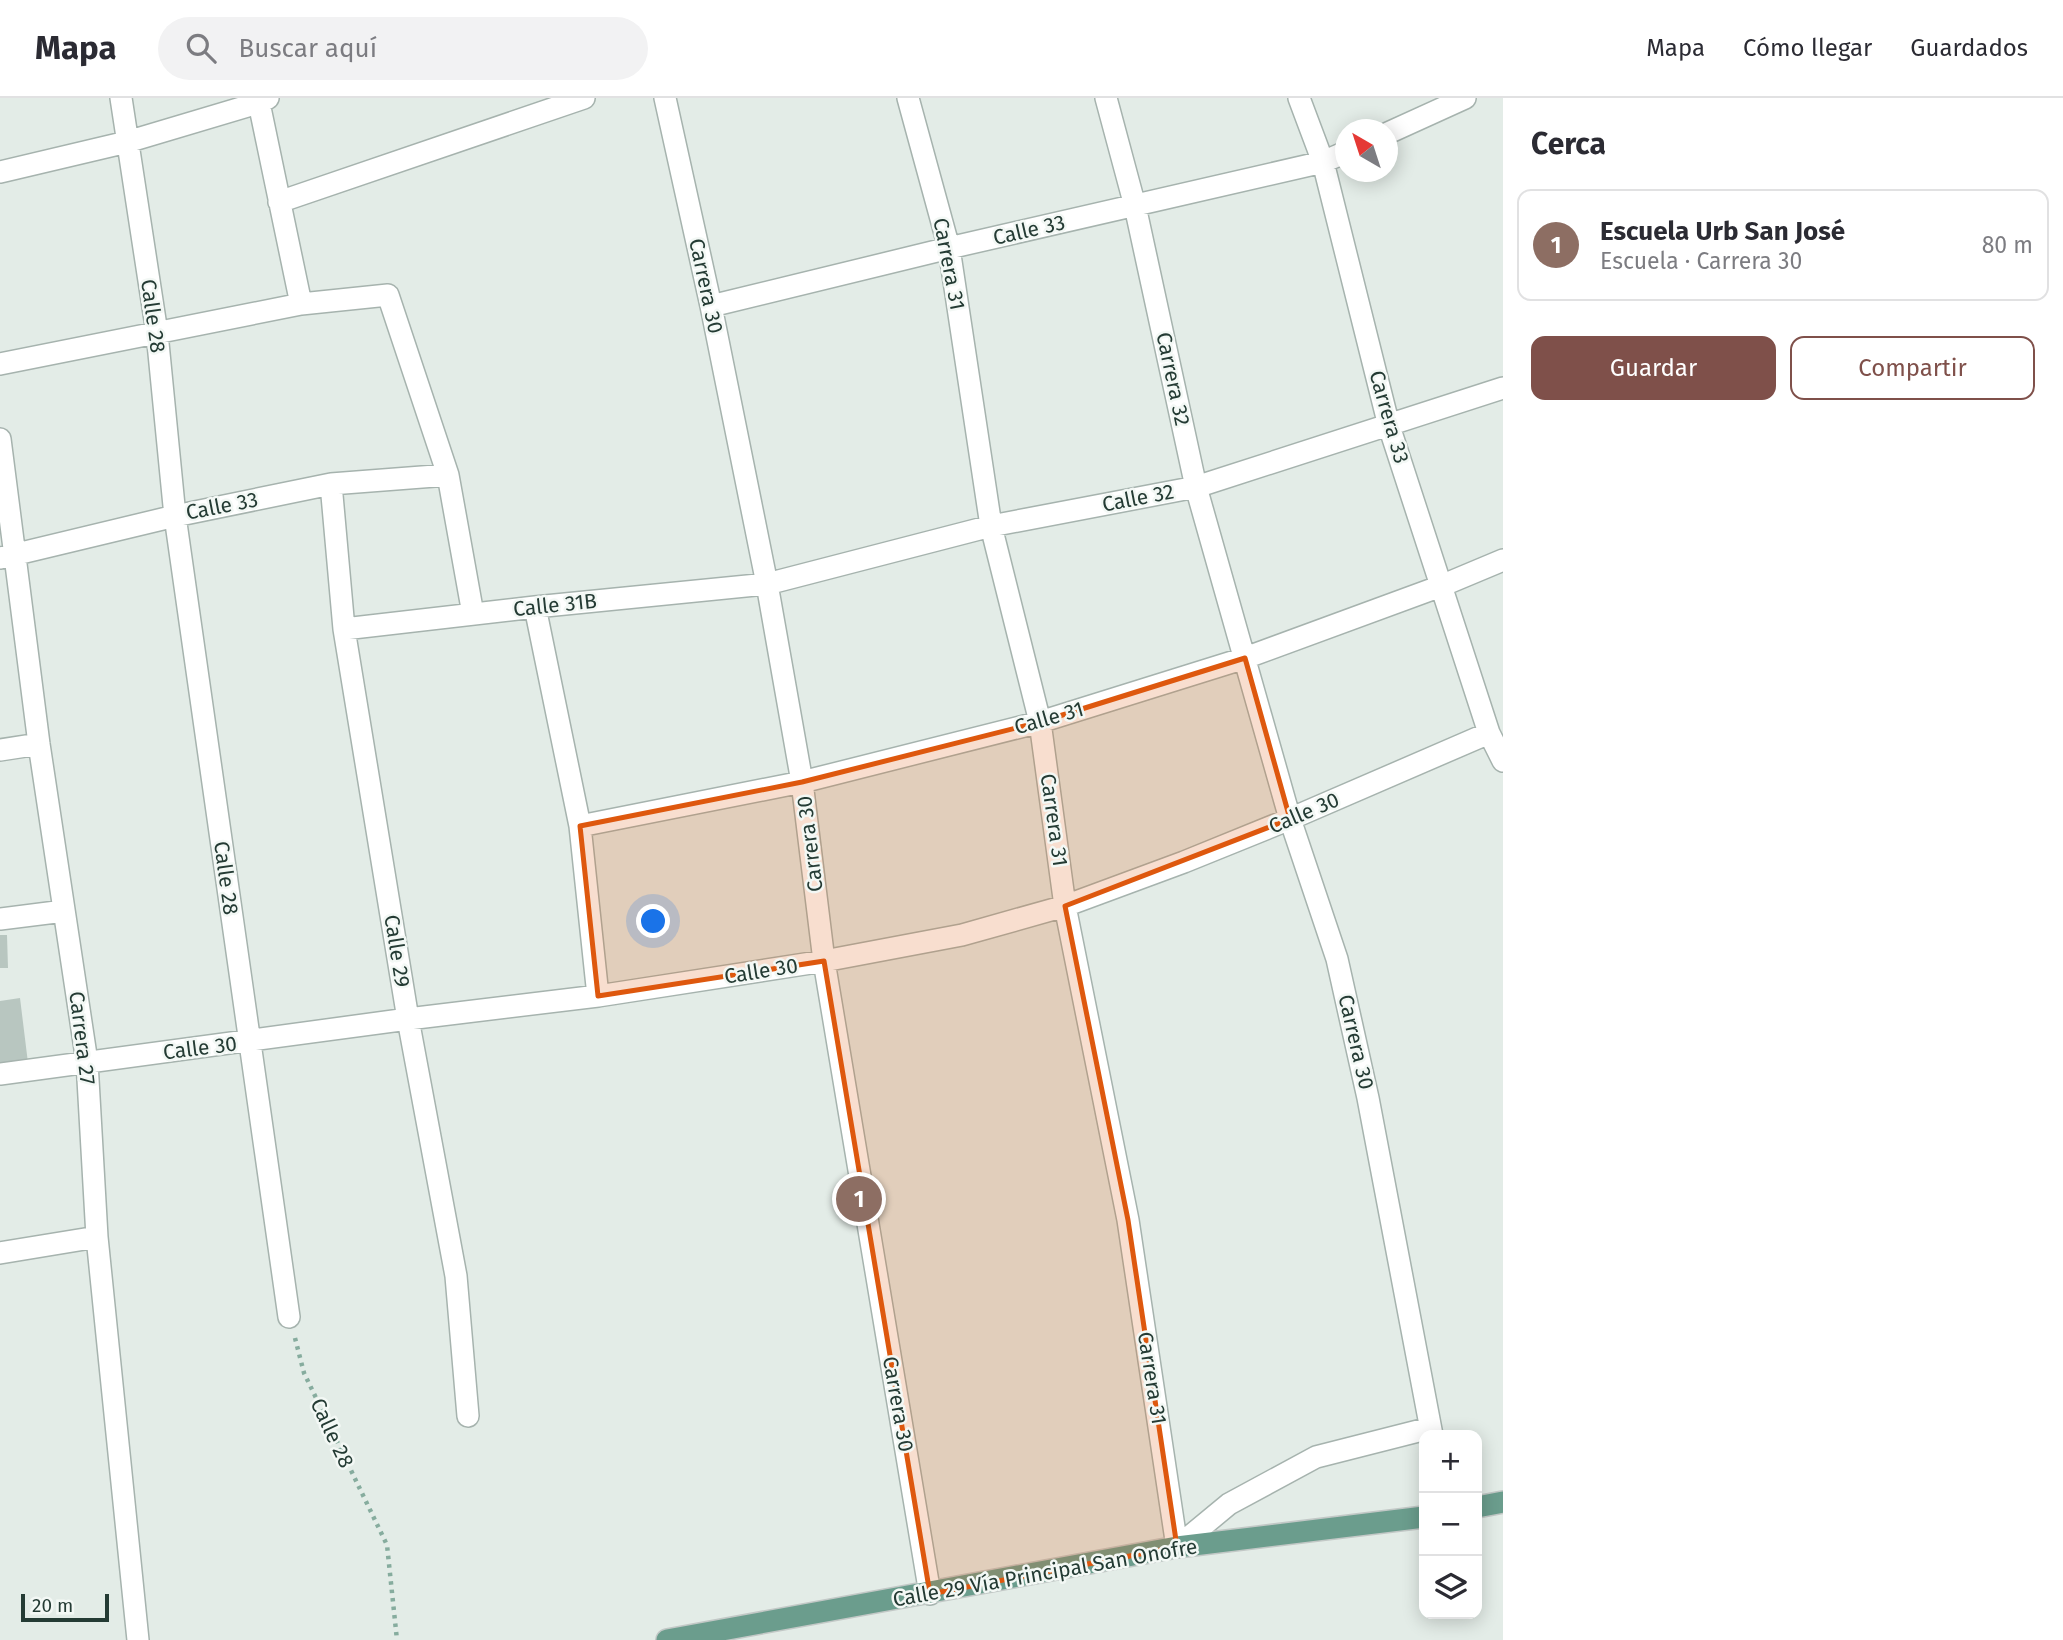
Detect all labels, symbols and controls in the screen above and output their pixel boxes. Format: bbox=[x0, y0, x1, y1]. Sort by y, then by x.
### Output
search box bbox=[158, 17, 648, 80]
text: Mapa bbox=[35, 28, 116, 68]
icon: search bbox=[182, 29, 220, 67]
text: Buscar aquí bbox=[238, 33, 377, 64]
text: Mapa bbox=[1646, 34, 1705, 62]
text: Cómo llegar bbox=[1743, 34, 1872, 62]
text: Guardados bbox=[1910, 34, 2028, 62]
north arrow bbox=[1335, 119, 1398, 182]
text: Cerca bbox=[1531, 126, 1606, 162]
street label: Calle 33 bbox=[991, 209, 1067, 251]
street label: Carrera 31 bbox=[927, 216, 971, 312]
text: Escuela Urb San José bbox=[1600, 216, 1845, 247]
text: 1 bbox=[1551, 231, 1561, 259]
text: 80 m bbox=[1982, 231, 2033, 259]
street label: Carrera 30 bbox=[683, 236, 729, 336]
text: Escuela · Carrera 30 bbox=[1600, 247, 1802, 275]
street label: Calle 28 bbox=[135, 278, 171, 354]
street label: Carrera 32 bbox=[1150, 330, 1196, 428]
button: Guardar bbox=[1531, 336, 1776, 400]
button: Compartir bbox=[1790, 336, 2035, 400]
street label: Carrera 33 bbox=[1363, 368, 1415, 466]
street label: Calle 32 bbox=[1100, 478, 1176, 518]
street label: Calle 33 bbox=[184, 486, 260, 526]
street label: Calle 31B bbox=[512, 588, 598, 622]
street label: Calle 31 bbox=[1011, 696, 1087, 740]
street label: Carrera 31 bbox=[1035, 772, 1073, 868]
street label: Calle 30 bbox=[1265, 787, 1343, 839]
street label: Carrera 30 bbox=[791, 794, 829, 894]
street label: Calle 28 bbox=[208, 840, 244, 916]
your location bbox=[636, 904, 670, 938]
street label: Calle 29 bbox=[378, 913, 416, 989]
street label: Calle 30 bbox=[722, 952, 800, 990]
street label: Carrera 27 bbox=[63, 990, 101, 1086]
street label: Carrera 30 bbox=[1332, 992, 1380, 1092]
street label: Calle 30 bbox=[162, 1031, 238, 1065]
pin: 1 bbox=[836, 1173, 882, 1225]
street label: Carrera 31 bbox=[1132, 1330, 1172, 1426]
street label: Carrera 30 bbox=[877, 1354, 919, 1454]
street label: Calle 28 bbox=[305, 1394, 359, 1472]
map controls bbox=[1419, 1430, 1482, 1619]
button: + bbox=[1419, 1430, 1482, 1493]
button: − bbox=[1419, 1493, 1482, 1556]
street label: Calle 29 Vía Principal San Onofre bbox=[891, 1533, 1199, 1613]
button: layers bbox=[1419, 1556, 1482, 1619]
scale bar bbox=[21, 1591, 108, 1623]
text: 20 m bbox=[32, 1594, 73, 1617]

